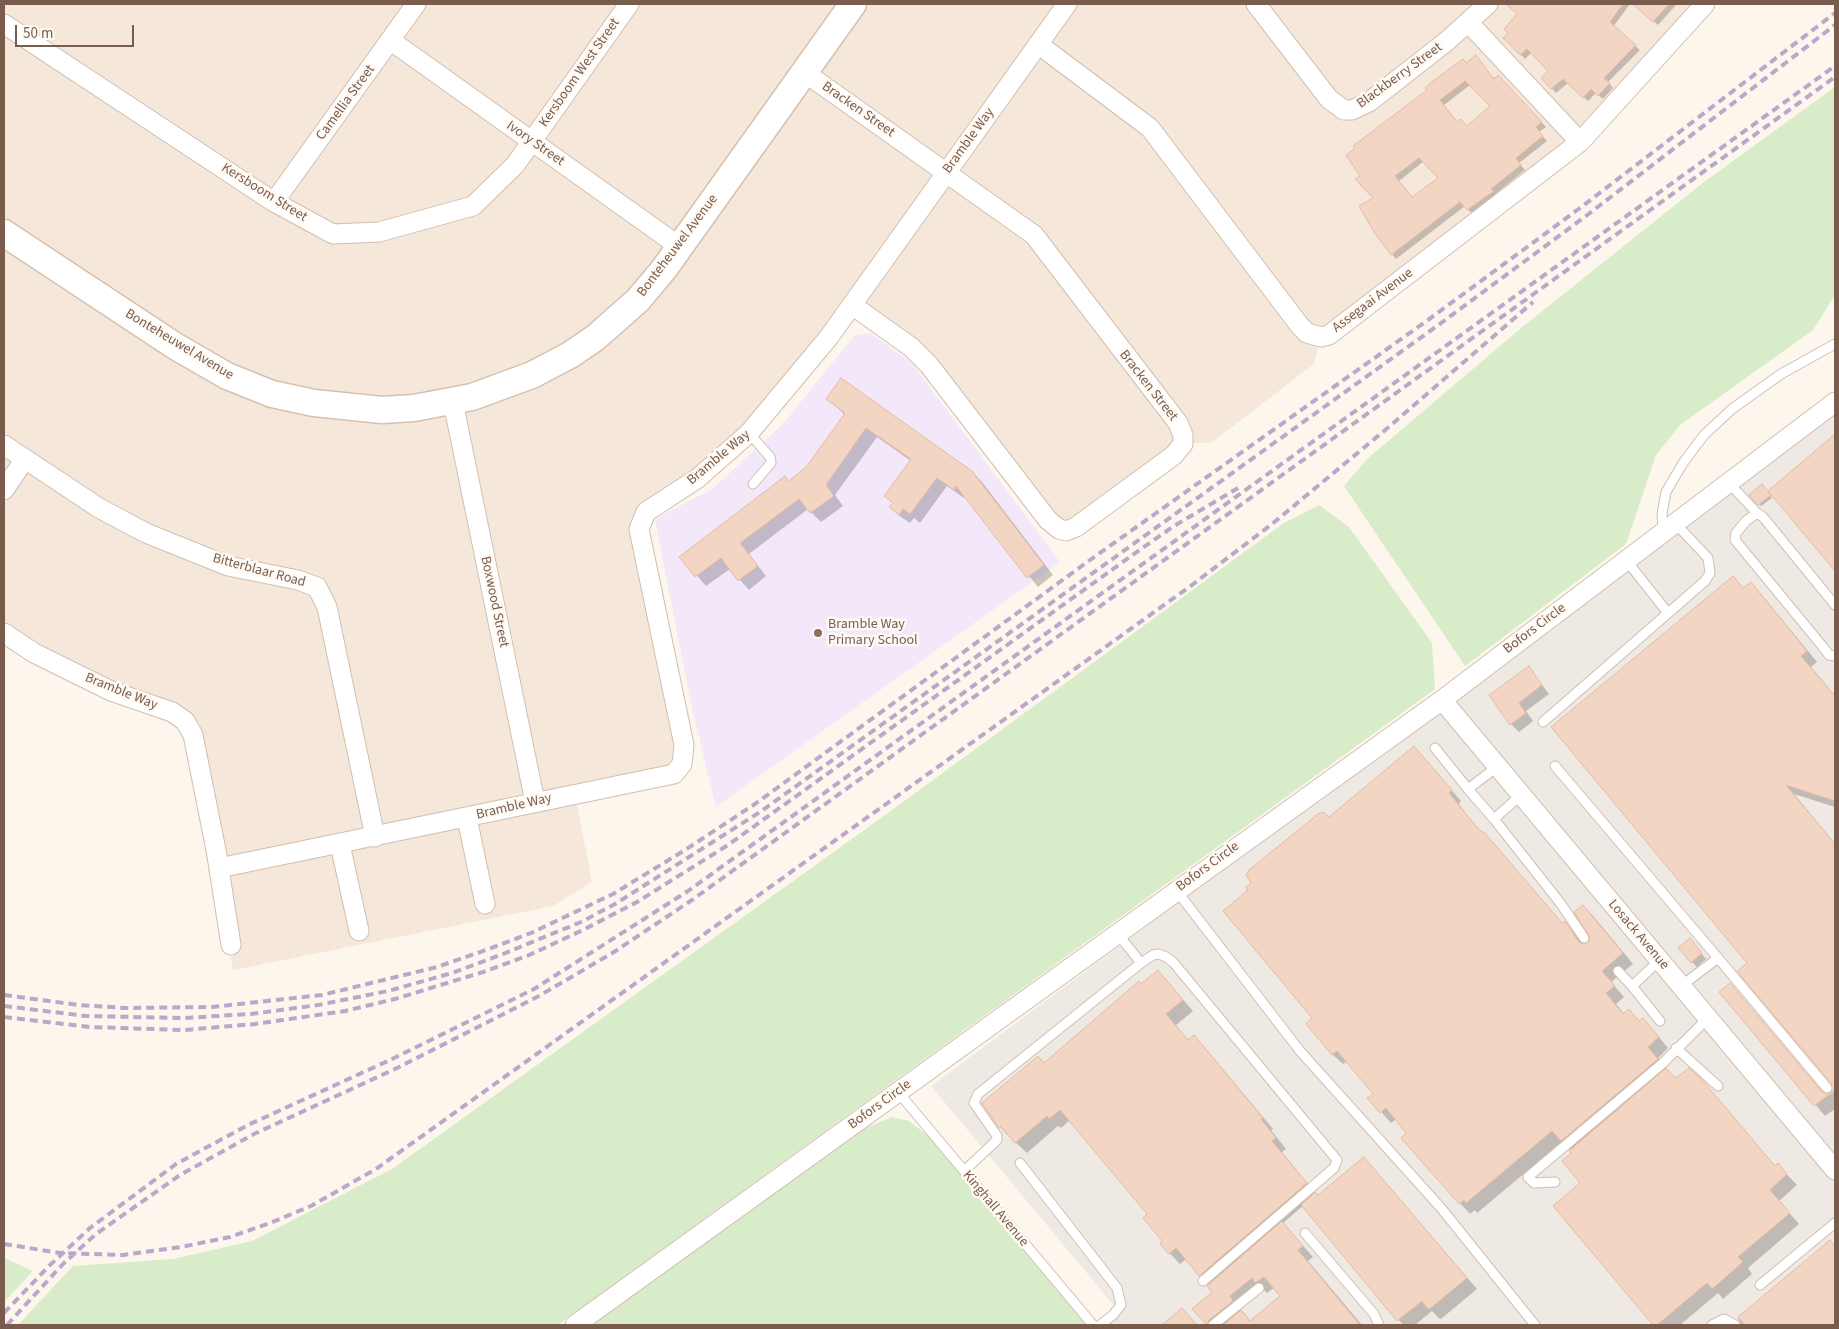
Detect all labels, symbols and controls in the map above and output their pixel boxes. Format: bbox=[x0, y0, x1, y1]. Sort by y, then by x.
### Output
scale bar bbox=[18, 15, 136, 47]
street label: Kersboom West Street bbox=[536, 15, 624, 131]
text: 50 m bbox=[23, 23, 53, 44]
street label: Blackberry Street bbox=[1354, 39, 1446, 113]
street label: Camellia Street bbox=[313, 62, 379, 144]
street label: Bracken Street bbox=[818, 79, 898, 141]
street label: Bramble Way bbox=[940, 105, 998, 177]
street label: Ivory Street bbox=[503, 118, 567, 170]
street label: Kersboom Street bbox=[218, 160, 310, 226]
street label: Bonteheuwel Avenue bbox=[634, 192, 722, 300]
street label: Assegaai Avenue bbox=[1329, 265, 1417, 337]
street label: Bonteheuwel Avenue bbox=[122, 306, 236, 384]
street label: Bracken Street bbox=[1115, 347, 1181, 425]
street label: Bramble Way bbox=[684, 427, 754, 489]
street label: Bitterblaar Road bbox=[211, 551, 307, 591]
street label: Boxwood Street bbox=[476, 555, 512, 649]
street label: Bofors Circle bbox=[1500, 600, 1570, 658]
place label: Bramble Way Primary School bbox=[828, 617, 918, 650]
marker: Bramble Way Primary School bbox=[812, 627, 824, 639]
street label: Bramble Way bbox=[82, 670, 160, 714]
street label: Bramble Way bbox=[475, 790, 553, 824]
street label: Bofors Circle bbox=[1173, 838, 1243, 896]
street label: Losack Avenue bbox=[1604, 897, 1672, 973]
street label: Bofors Circle bbox=[845, 1076, 915, 1134]
street label: Kinghall Avenue bbox=[958, 1168, 1032, 1250]

